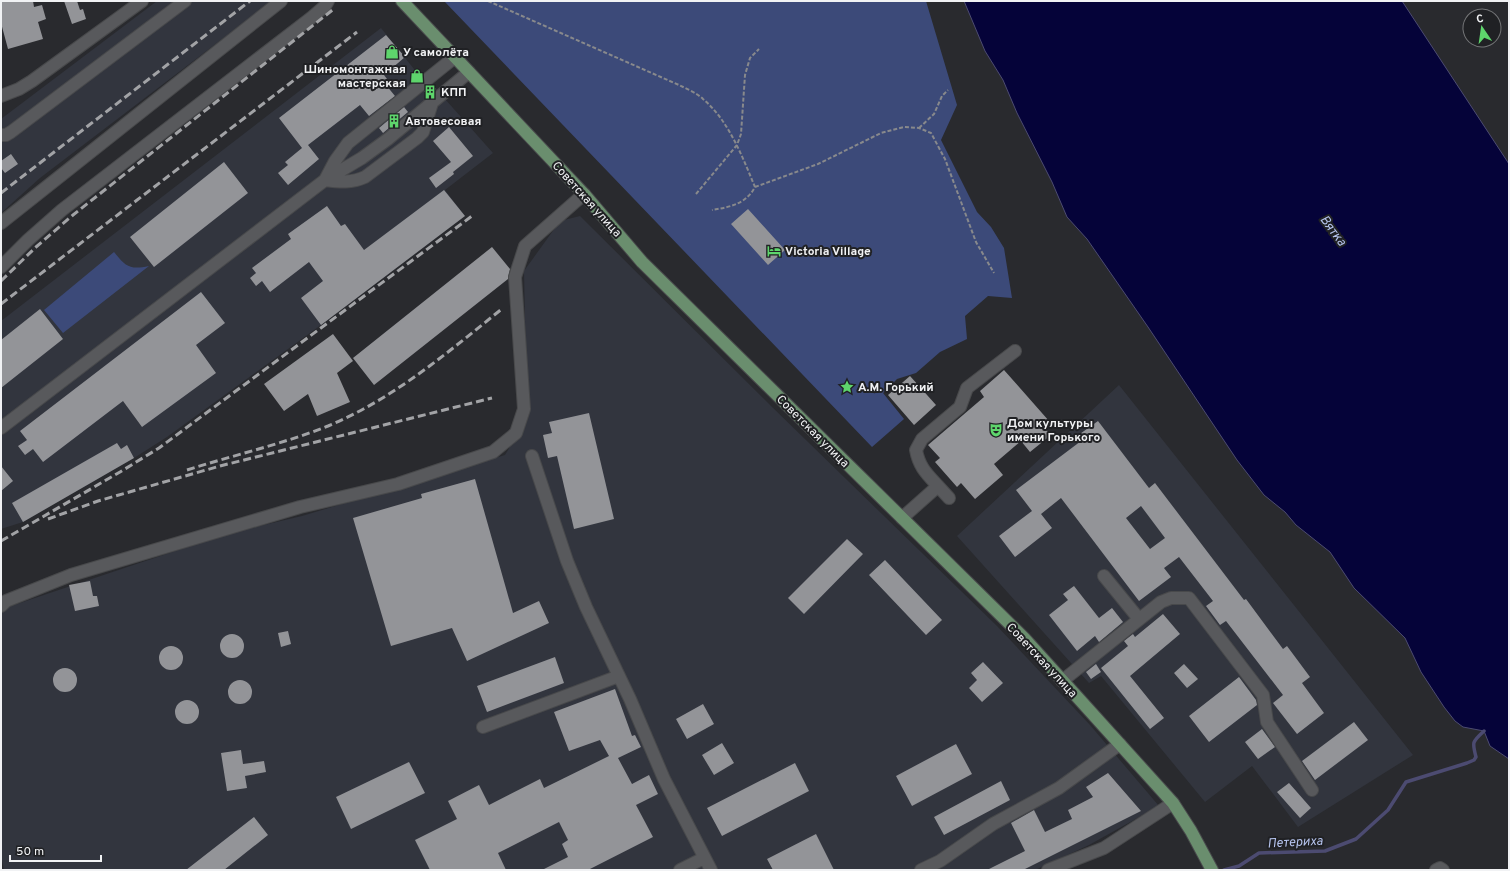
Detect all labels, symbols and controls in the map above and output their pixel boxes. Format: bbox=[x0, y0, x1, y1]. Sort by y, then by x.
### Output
north arrow bbox=[1462, 8, 1502, 48]
text: С bbox=[1475, 12, 1485, 27]
shop icon: У самолёта bbox=[384, 44, 400, 60]
place label: У самолёта bbox=[403, 45, 469, 61]
place label: Шиномонтажная мастерская bbox=[304, 62, 406, 92]
shop icon: Шиномонтажная мастерская bbox=[409, 68, 425, 84]
building icon: КПП bbox=[422, 84, 438, 100]
place label: КПП bbox=[441, 85, 467, 101]
building icon: Автовесовая bbox=[386, 113, 402, 129]
place label: Автовесовая bbox=[405, 114, 481, 130]
street label: Советская улица bbox=[548, 158, 625, 241]
water label: Вятка bbox=[1316, 213, 1349, 250]
hotel icon: Victoria Village bbox=[766, 243, 782, 259]
place label: Victoria Village bbox=[785, 244, 871, 260]
place icon: А.М. Горький bbox=[839, 379, 855, 395]
place label: А.М. Горький bbox=[858, 380, 934, 396]
street label: Советская улица bbox=[772, 392, 852, 472]
place label: Дом культуры имени Горького bbox=[1007, 416, 1100, 446]
theatre icon: Дом культуры имени Горького bbox=[988, 422, 1004, 438]
street label: Советская улица bbox=[1002, 620, 1080, 701]
water label: Петериха bbox=[1267, 834, 1323, 852]
scale bar bbox=[10, 837, 101, 863]
text: 50 m bbox=[16, 844, 44, 860]

